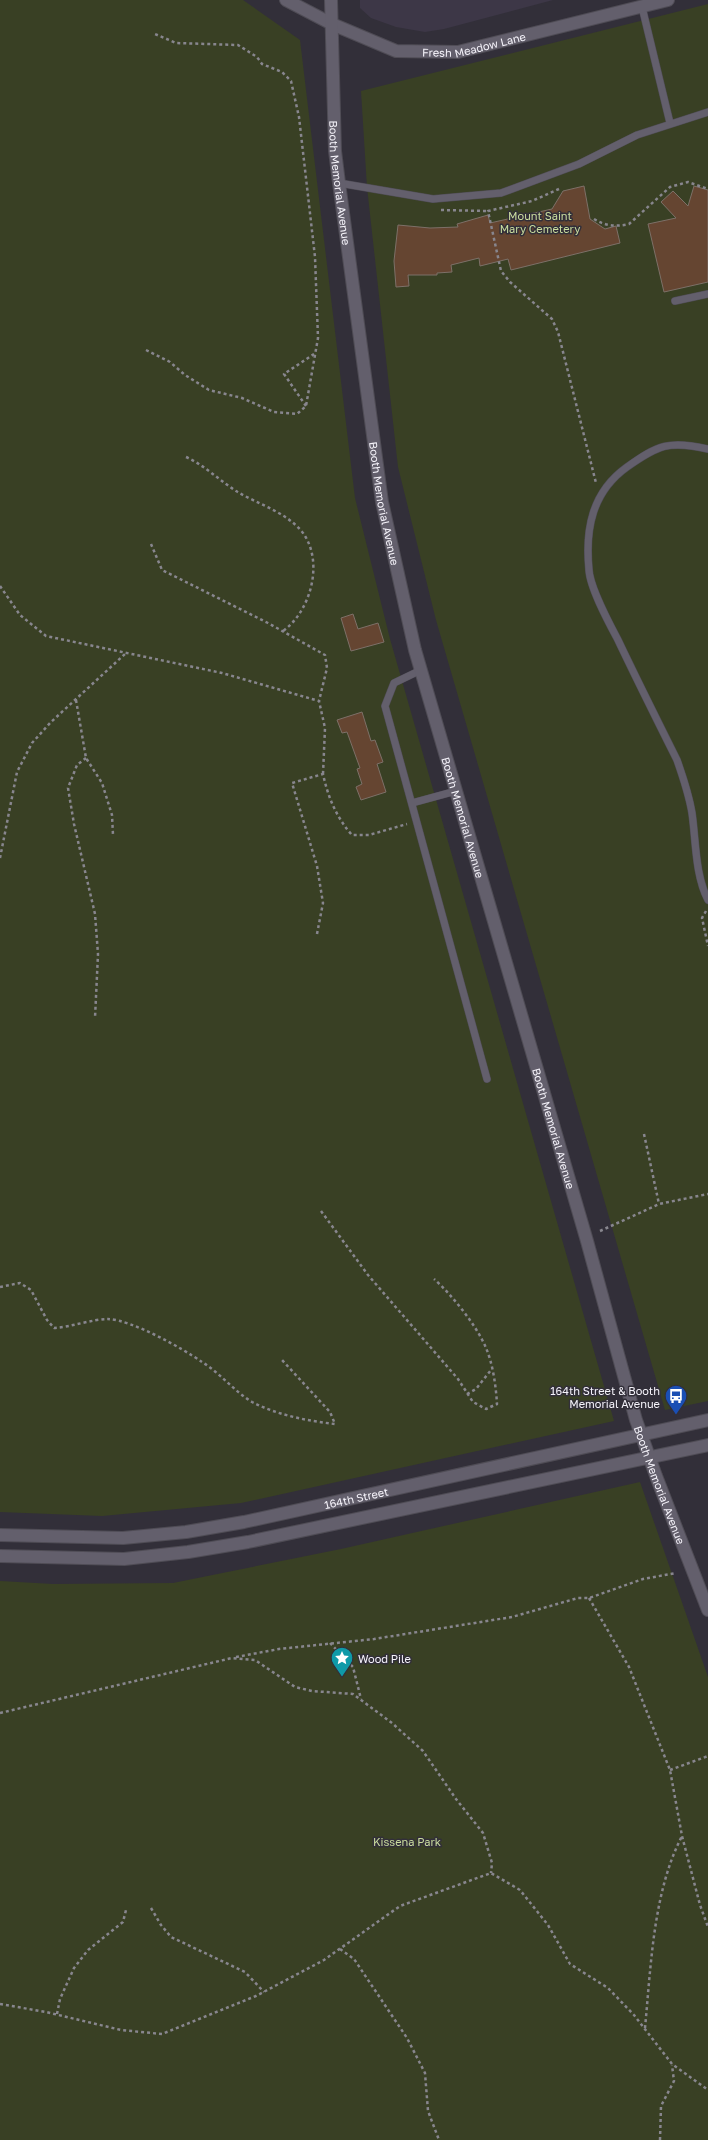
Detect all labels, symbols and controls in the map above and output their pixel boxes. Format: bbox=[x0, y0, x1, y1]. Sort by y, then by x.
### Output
street label: Fresh Meadow Lane bbox=[422, 29, 527, 59]
street label: Booth Memorial Avenue bbox=[328, 120, 354, 246]
park label: Mount Saint Mary Cemetery bbox=[500, 209, 580, 235]
street label: Booth Memorial Avenue bbox=[367, 441, 402, 566]
street label: Booth Memorial Avenue bbox=[440, 755, 487, 879]
street label: Booth Memorial Avenue bbox=[530, 1066, 578, 1190]
bus stop icon: 164th Street & Booth Memorial Avenue bbox=[663, 1383, 689, 1416]
place label: 164th Street & Booth Memorial Avenue bbox=[550, 1384, 660, 1410]
street label: Booth Memorial Avenue bbox=[632, 1424, 688, 1546]
street label: 164th Street bbox=[323, 1484, 389, 1511]
place icon: Wood Pile bbox=[329, 1645, 355, 1678]
place label: Wood Pile bbox=[358, 1652, 411, 1665]
park label: Kissena Park bbox=[373, 1835, 441, 1848]

